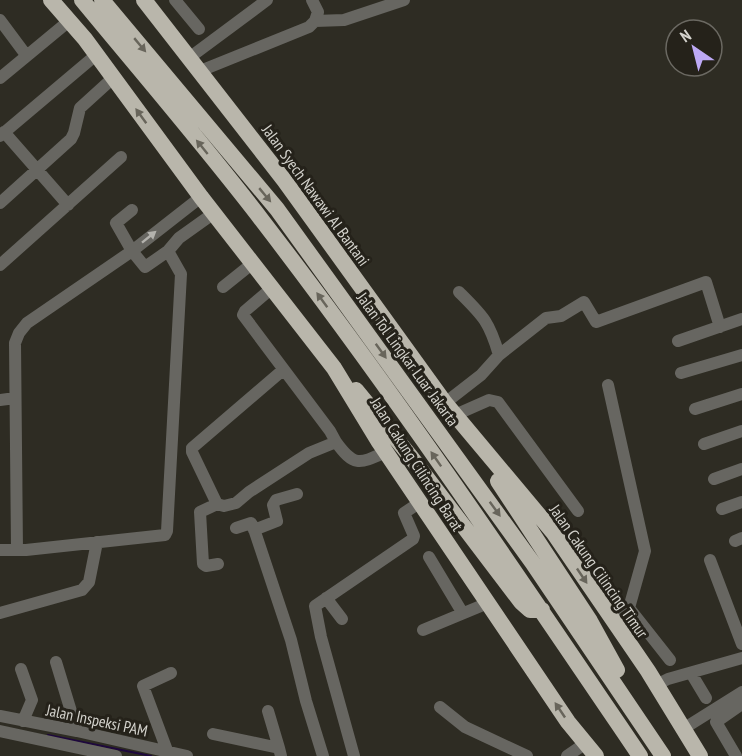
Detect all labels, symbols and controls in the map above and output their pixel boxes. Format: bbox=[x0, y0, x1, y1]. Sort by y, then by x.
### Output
north arrow bbox=[664, 18, 724, 78]
text: N bbox=[676, 25, 695, 46]
one-way arrow bbox=[133, 37, 146, 52]
one-way arrow bbox=[136, 108, 148, 123]
street label: Jalan Syech Nawawi Al Bantani bbox=[257, 120, 374, 270]
one-way arrow bbox=[196, 139, 209, 155]
one-way arrow bbox=[258, 187, 271, 203]
one-way arrow bbox=[141, 230, 157, 243]
street label: Jalan Tol Lingkar Luar Jakarta bbox=[352, 287, 463, 430]
one-way arrow bbox=[316, 293, 328, 309]
one-way arrow bbox=[374, 344, 386, 359]
street label: Jalan Cakung Cilincing Barat bbox=[366, 393, 468, 535]
one-way arrow bbox=[430, 451, 442, 467]
street label: Jalan Cakung Cilincing Timur bbox=[545, 500, 653, 642]
one-way arrow bbox=[489, 501, 501, 517]
one-way arrow bbox=[577, 568, 588, 584]
street label: Jalan Inspeksi PAM bbox=[43, 699, 150, 741]
one-way arrow bbox=[555, 702, 566, 718]

